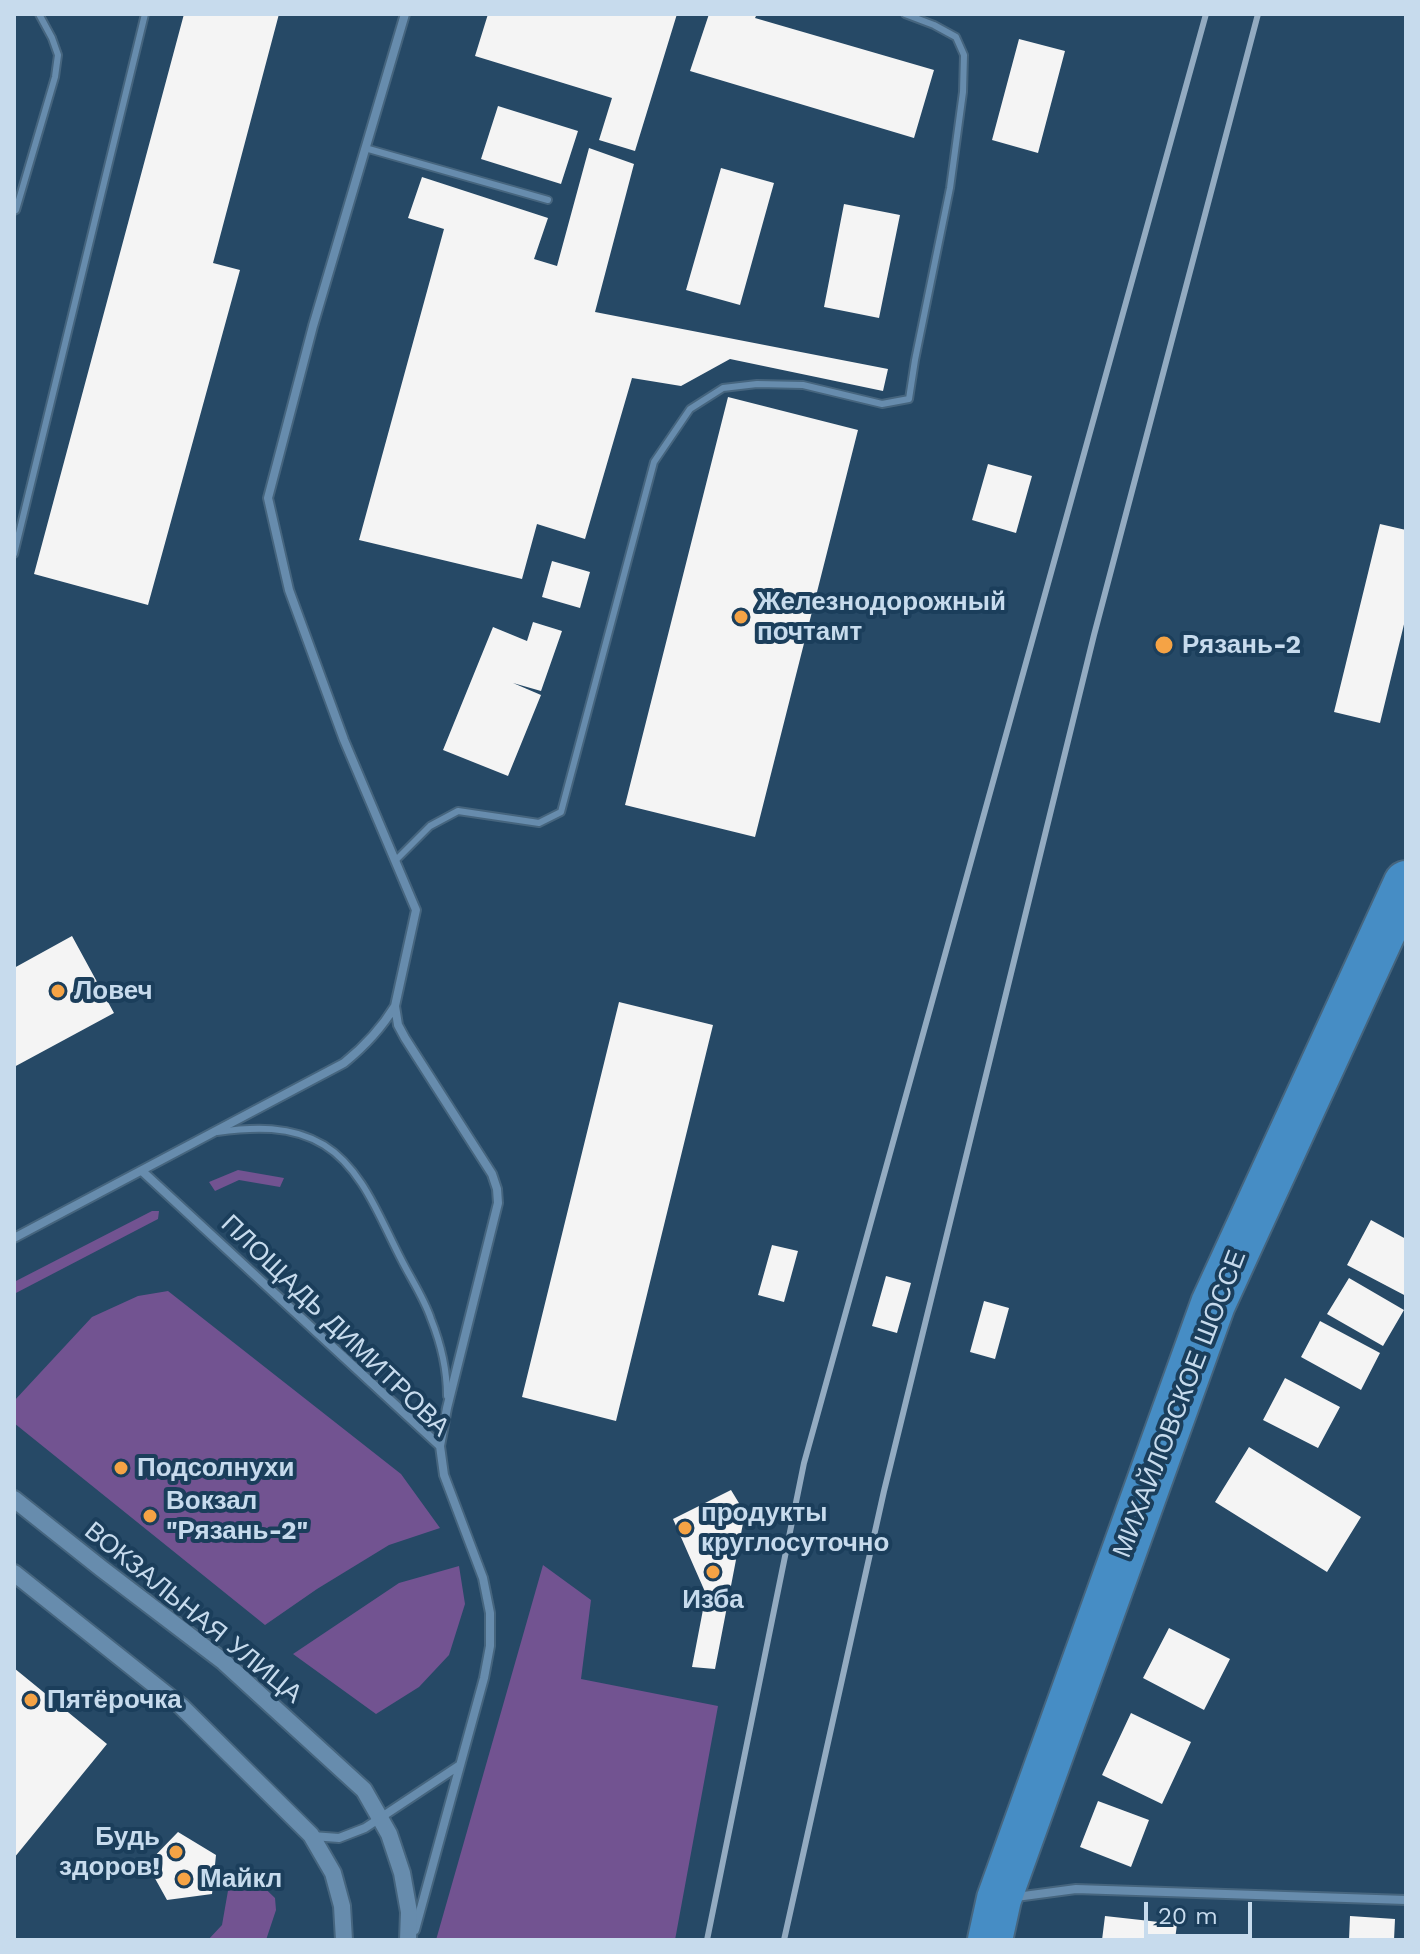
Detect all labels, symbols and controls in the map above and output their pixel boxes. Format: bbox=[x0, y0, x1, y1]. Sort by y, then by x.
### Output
place label: Железнодорожный почтамт bbox=[757, 586, 1006, 648]
marker: Железнодорожный почтамт bbox=[732, 608, 750, 626]
place label: Рязань-2 bbox=[1182, 629, 1301, 661]
marker: Рязань-2 bbox=[1153, 634, 1175, 656]
place label: Ловеч bbox=[74, 975, 153, 1007]
marker: Ловеч bbox=[49, 982, 67, 1000]
street label: ПЛОЩАДЬ ДИМИТРОВА bbox=[214, 1209, 456, 1443]
street label: МИХАЙЛОВСКОЕ ШОССЕ bbox=[1107, 1246, 1253, 1562]
place label: Подсолнухи bbox=[137, 1452, 295, 1484]
marker: Подсолнухи bbox=[112, 1459, 130, 1477]
place label: Вокзал "Рязань-2" bbox=[166, 1485, 308, 1546]
place label: продукты круглосуточно bbox=[701, 1497, 889, 1558]
marker: Вокзал "Рязань-2" bbox=[141, 1507, 159, 1525]
street label: ВОКЗАЛЬНАЯ УЛИЦА bbox=[78, 1516, 308, 1710]
marker: продукты круглосуточно bbox=[676, 1519, 694, 1537]
marker: Изба bbox=[704, 1563, 722, 1581]
place label: Изба bbox=[682, 1584, 744, 1616]
place label: Пятёрочка bbox=[47, 1684, 182, 1716]
marker: Пятёрочка bbox=[22, 1691, 40, 1709]
place label: Будь здоров! bbox=[59, 1821, 160, 1882]
marker: Будь здоров! bbox=[167, 1843, 185, 1861]
place label: Майкл bbox=[200, 1863, 282, 1895]
marker: Майкл bbox=[175, 1870, 193, 1888]
scale bar bbox=[1148, 1886, 1256, 1936]
text: 20 m bbox=[1158, 1902, 1218, 1930]

